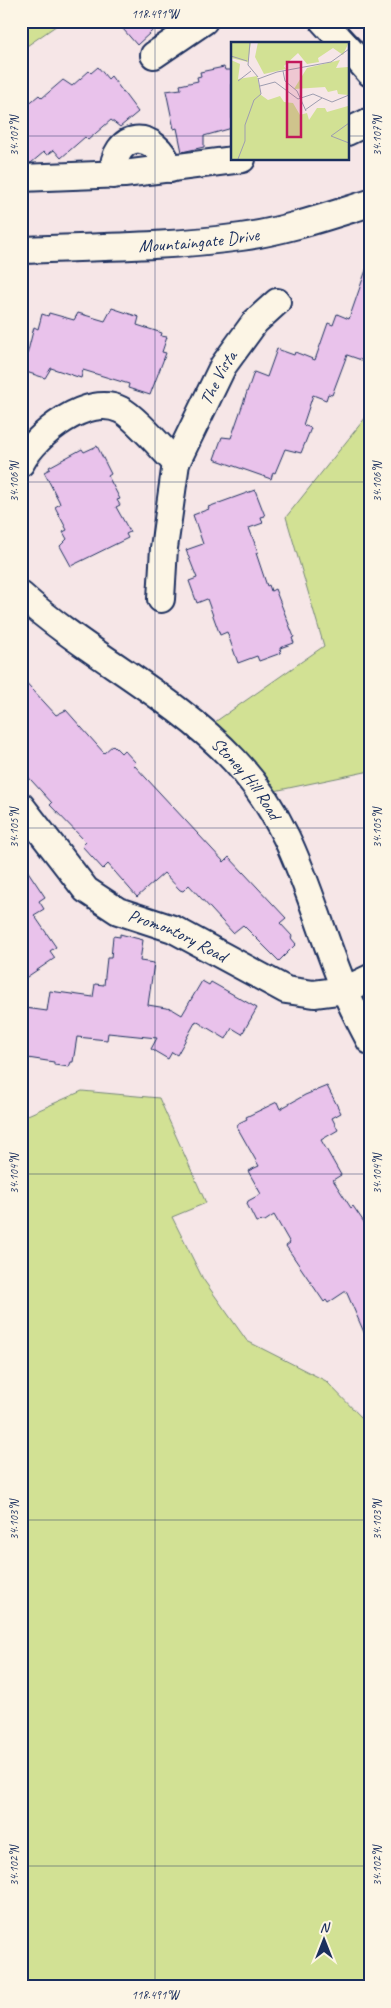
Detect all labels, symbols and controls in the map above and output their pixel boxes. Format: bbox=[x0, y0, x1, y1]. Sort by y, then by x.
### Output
text: 118.491°W bbox=[132, 6, 181, 22]
inset map bbox=[231, 42, 348, 160]
text: 34.107°N bbox=[6, 114, 22, 156]
text: 34.107°N bbox=[369, 114, 385, 156]
street label: Mountaingate Drive bbox=[138, 223, 262, 257]
street label: The Vista bbox=[195, 345, 243, 409]
text: 34.106°N bbox=[6, 460, 22, 502]
text: 34.106°N bbox=[369, 460, 385, 502]
street label: Stoney Hill Road bbox=[207, 733, 287, 826]
text: 34.105°N bbox=[6, 806, 22, 848]
text: 34.105°N bbox=[369, 806, 385, 848]
street label: Promontory Road bbox=[125, 904, 233, 968]
text: 34.104°N bbox=[6, 1152, 22, 1194]
text: 34.104°N bbox=[369, 1152, 385, 1194]
text: 34.103°N bbox=[6, 1498, 22, 1540]
text: 34.103°N bbox=[369, 1498, 385, 1540]
text: 34.102°N bbox=[6, 1844, 22, 1886]
text: 34.102°N bbox=[369, 1844, 385, 1886]
north arrow bbox=[298, 1916, 348, 1966]
text: N bbox=[320, 1919, 331, 1936]
text: 118.491°W bbox=[132, 1987, 181, 2003]

